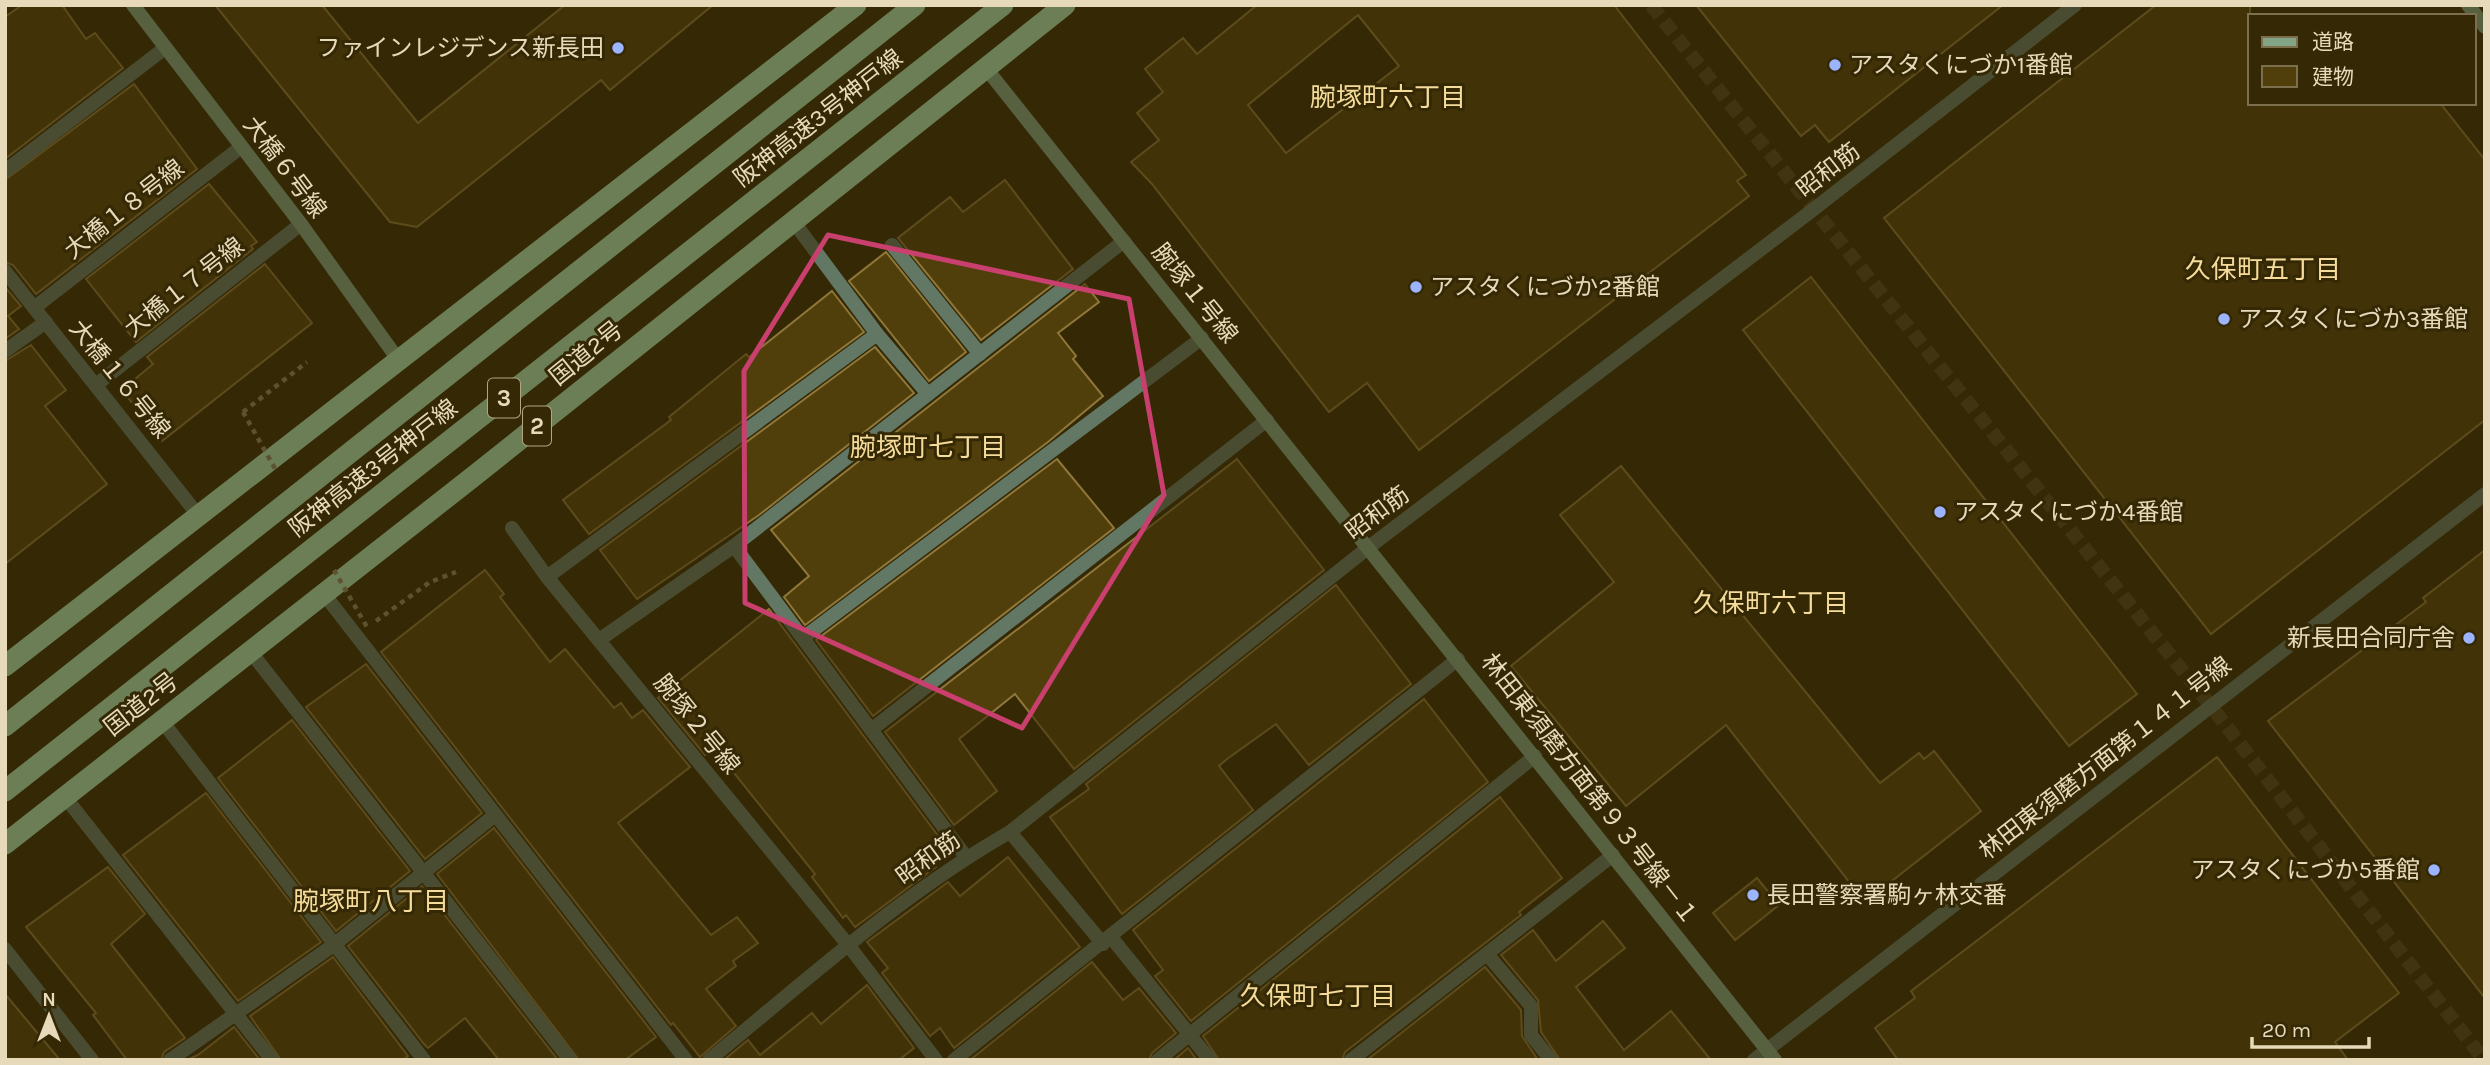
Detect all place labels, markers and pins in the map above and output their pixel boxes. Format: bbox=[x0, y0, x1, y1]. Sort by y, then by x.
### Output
place label: ファインレジデンス新長田 bbox=[316, 34, 604, 62]
marker: ファインレジデンス新長田 bbox=[610, 40, 626, 56]
place label: アスタくにづか1番館 bbox=[1849, 51, 2073, 79]
marker: アスタくにづか1番館 bbox=[1827, 57, 1843, 73]
place label: アスタくにづか2番館 bbox=[1430, 273, 1660, 301]
marker: アスタくにづか2番館 bbox=[1408, 279, 1424, 295]
place label: アスタくにづか3番館 bbox=[2238, 305, 2468, 333]
marker: アスタくにづか3番館 bbox=[2216, 311, 2232, 327]
place label: アスタくにづか4番館 bbox=[1954, 498, 2183, 526]
marker: アスタくにづか4番館 bbox=[1932, 504, 1948, 520]
place label: 新長田合同庁舎 bbox=[2287, 624, 2455, 652]
marker: 新長田合同庁舎 bbox=[2461, 630, 2477, 646]
place label: アスタくにづか5番館 bbox=[2190, 856, 2420, 884]
marker: アスタくにづか5番館 bbox=[2426, 862, 2442, 878]
place label: 長田警察署駒ヶ林交番 bbox=[1767, 881, 2007, 909]
marker: 長田警察署駒ヶ林交番 bbox=[1745, 887, 1761, 903]

